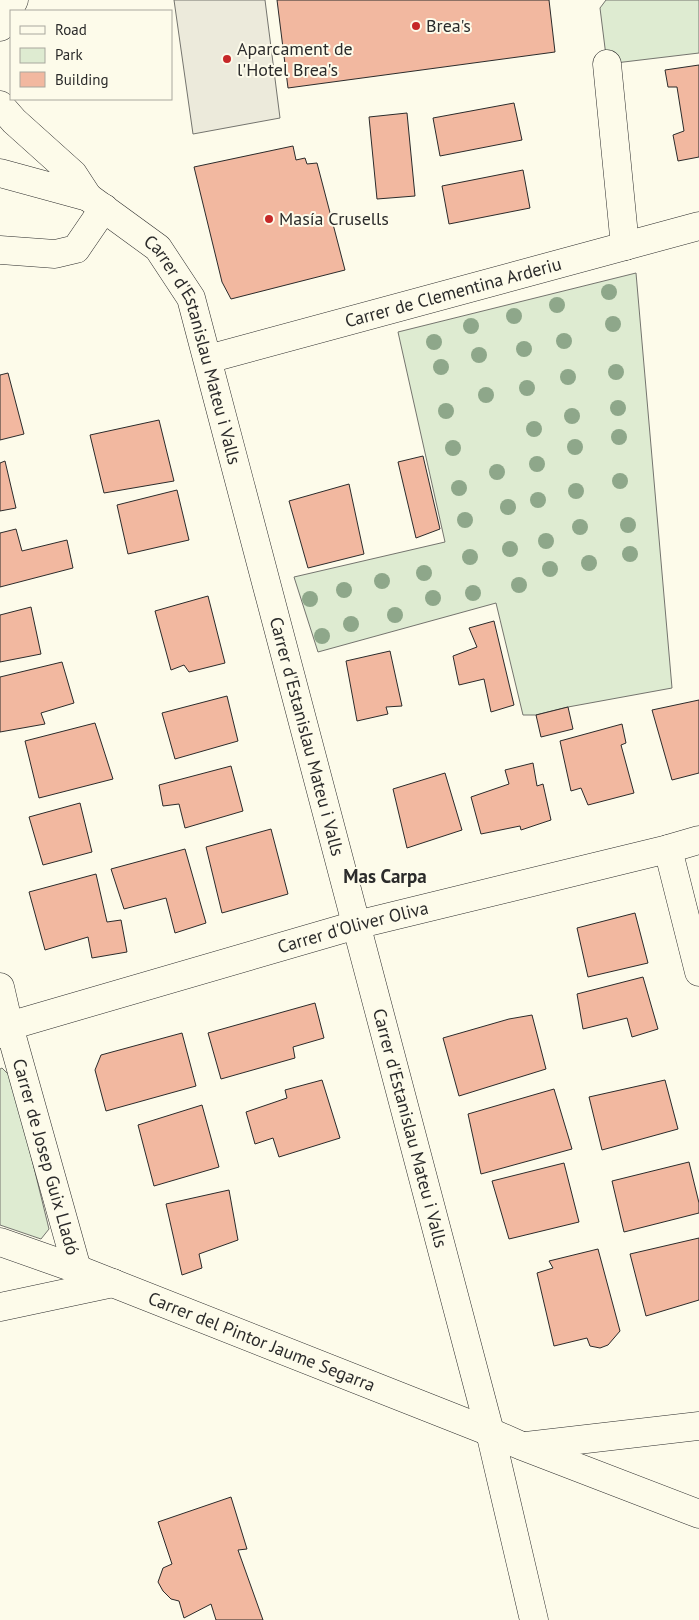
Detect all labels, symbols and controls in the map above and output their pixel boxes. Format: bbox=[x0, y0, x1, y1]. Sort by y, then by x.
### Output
legend bbox=[10, 10, 172, 100]
place label: Brea's bbox=[426, 14, 471, 37]
text: Road bbox=[55, 20, 87, 39]
marker: Brea's bbox=[410, 20, 422, 32]
place label: Aparcament de l'Hotel Brea's bbox=[237, 37, 353, 81]
text: Park bbox=[55, 45, 83, 64]
marker: Aparcament de l'Hotel Brea's bbox=[221, 53, 233, 65]
text: Building bbox=[55, 70, 109, 89]
place label: Masía Crusells bbox=[279, 207, 389, 230]
marker: Masía Crusells bbox=[263, 213, 275, 225]
street label: Carrer d'Estanislau Mateu i Valls bbox=[140, 230, 246, 467]
street label: Carrer de Clementina Arderiu bbox=[342, 252, 564, 332]
street label: Carrer d'Estanislau Mateu i Valls bbox=[265, 614, 350, 858]
district label: Mas Carpa bbox=[343, 864, 427, 888]
street label: Carrer d'Oliver Oliva bbox=[275, 896, 431, 958]
street label: Carrer d'Estanislau Mateu i Valls bbox=[368, 1006, 453, 1250]
street label: Carrer de Josep Guix Lladó bbox=[8, 1056, 85, 1258]
street label: Carrer del Pintor Jaume Segarra bbox=[145, 1286, 379, 1397]

